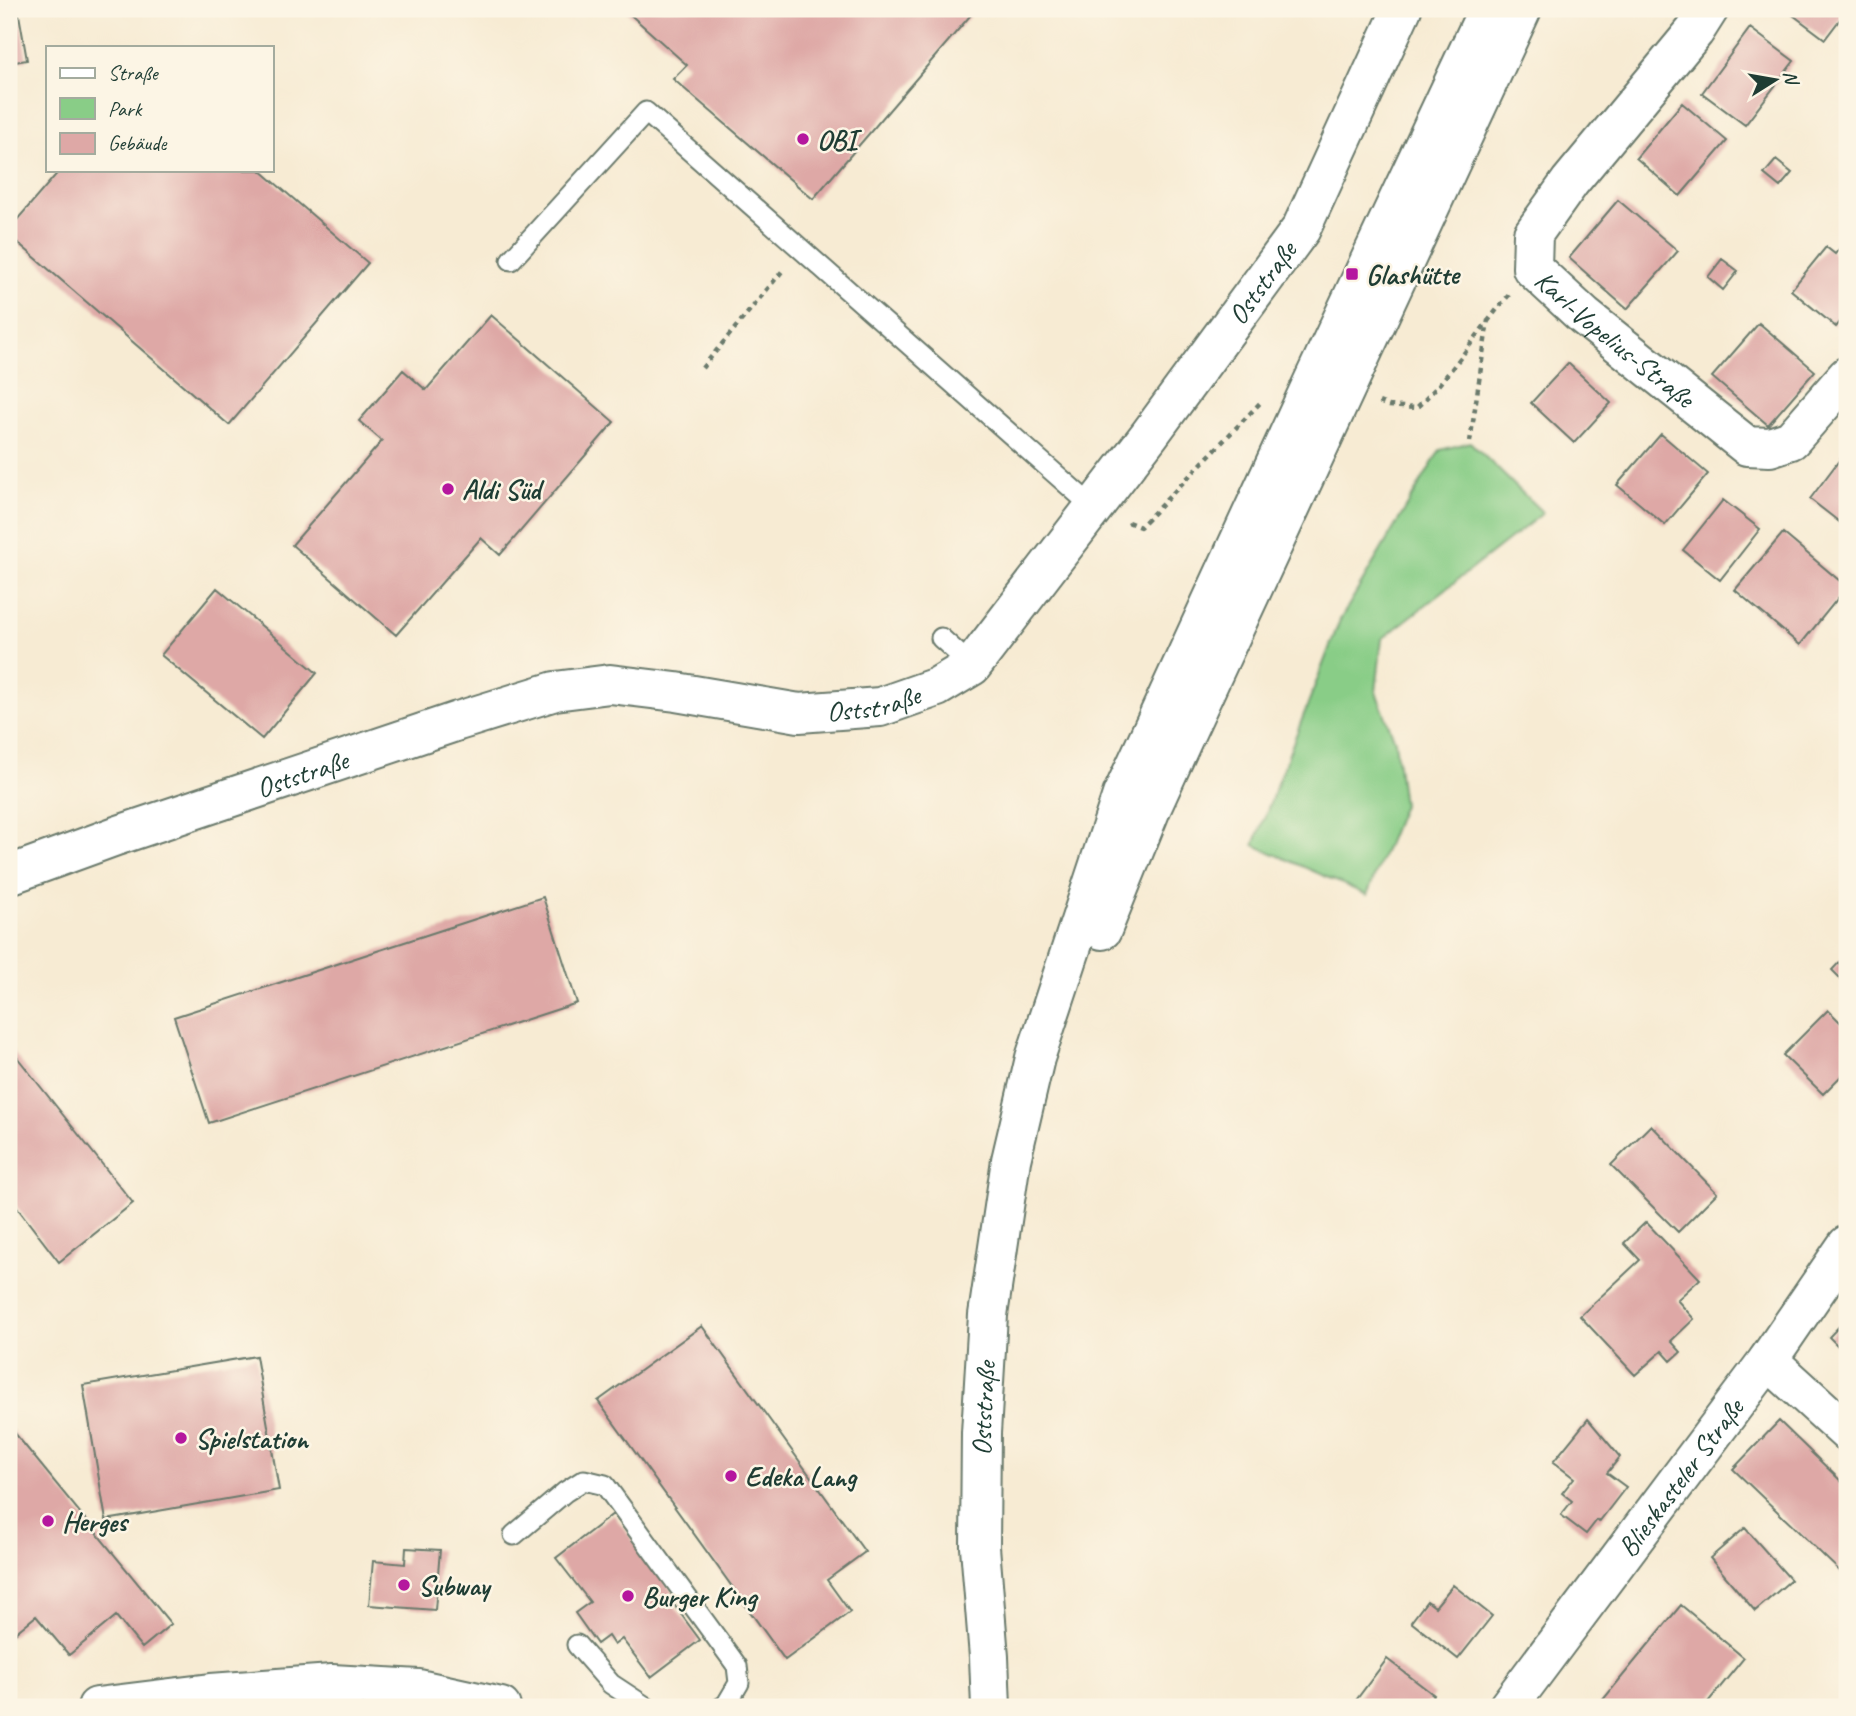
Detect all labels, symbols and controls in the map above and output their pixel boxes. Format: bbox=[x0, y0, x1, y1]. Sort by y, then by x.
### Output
legend bbox=[46, 46, 273, 172]
north arrow bbox=[1741, 46, 1811, 116]
text: Straße bbox=[108, 60, 160, 86]
text: N bbox=[1778, 69, 1804, 88]
text: Park bbox=[108, 96, 143, 122]
place label: OBI bbox=[817, 122, 863, 157]
text: Gebäude bbox=[108, 130, 167, 156]
marker: OBI bbox=[795, 131, 811, 147]
street label: Oststraße bbox=[1220, 233, 1305, 331]
place label: Glashütte bbox=[1366, 257, 1461, 292]
street label: Karl-Vopelius-Straße bbox=[1528, 262, 1703, 416]
marker: Glashütte bbox=[1344, 266, 1360, 282]
place label: Aldi Süd bbox=[462, 472, 545, 507]
marker: Aldi Süd bbox=[440, 481, 456, 497]
street label: Oststraße bbox=[825, 676, 926, 728]
street label: Oststraße bbox=[252, 741, 354, 805]
street label: Oststraße bbox=[963, 1358, 1003, 1456]
street label: Blieskasteler Straße bbox=[1610, 1390, 1752, 1563]
place label: Spielstation bbox=[195, 1421, 310, 1456]
marker: Spielstation bbox=[173, 1430, 189, 1446]
place label: Edeka Lang bbox=[745, 1459, 858, 1494]
marker: Edeka Lang bbox=[723, 1468, 739, 1484]
place label: Herges bbox=[62, 1504, 130, 1539]
marker: Herges bbox=[40, 1513, 56, 1529]
place label: Subway bbox=[418, 1568, 493, 1603]
marker: Subway bbox=[396, 1577, 412, 1593]
place label: Burger King bbox=[642, 1579, 759, 1614]
marker: Burger King bbox=[620, 1588, 636, 1604]

